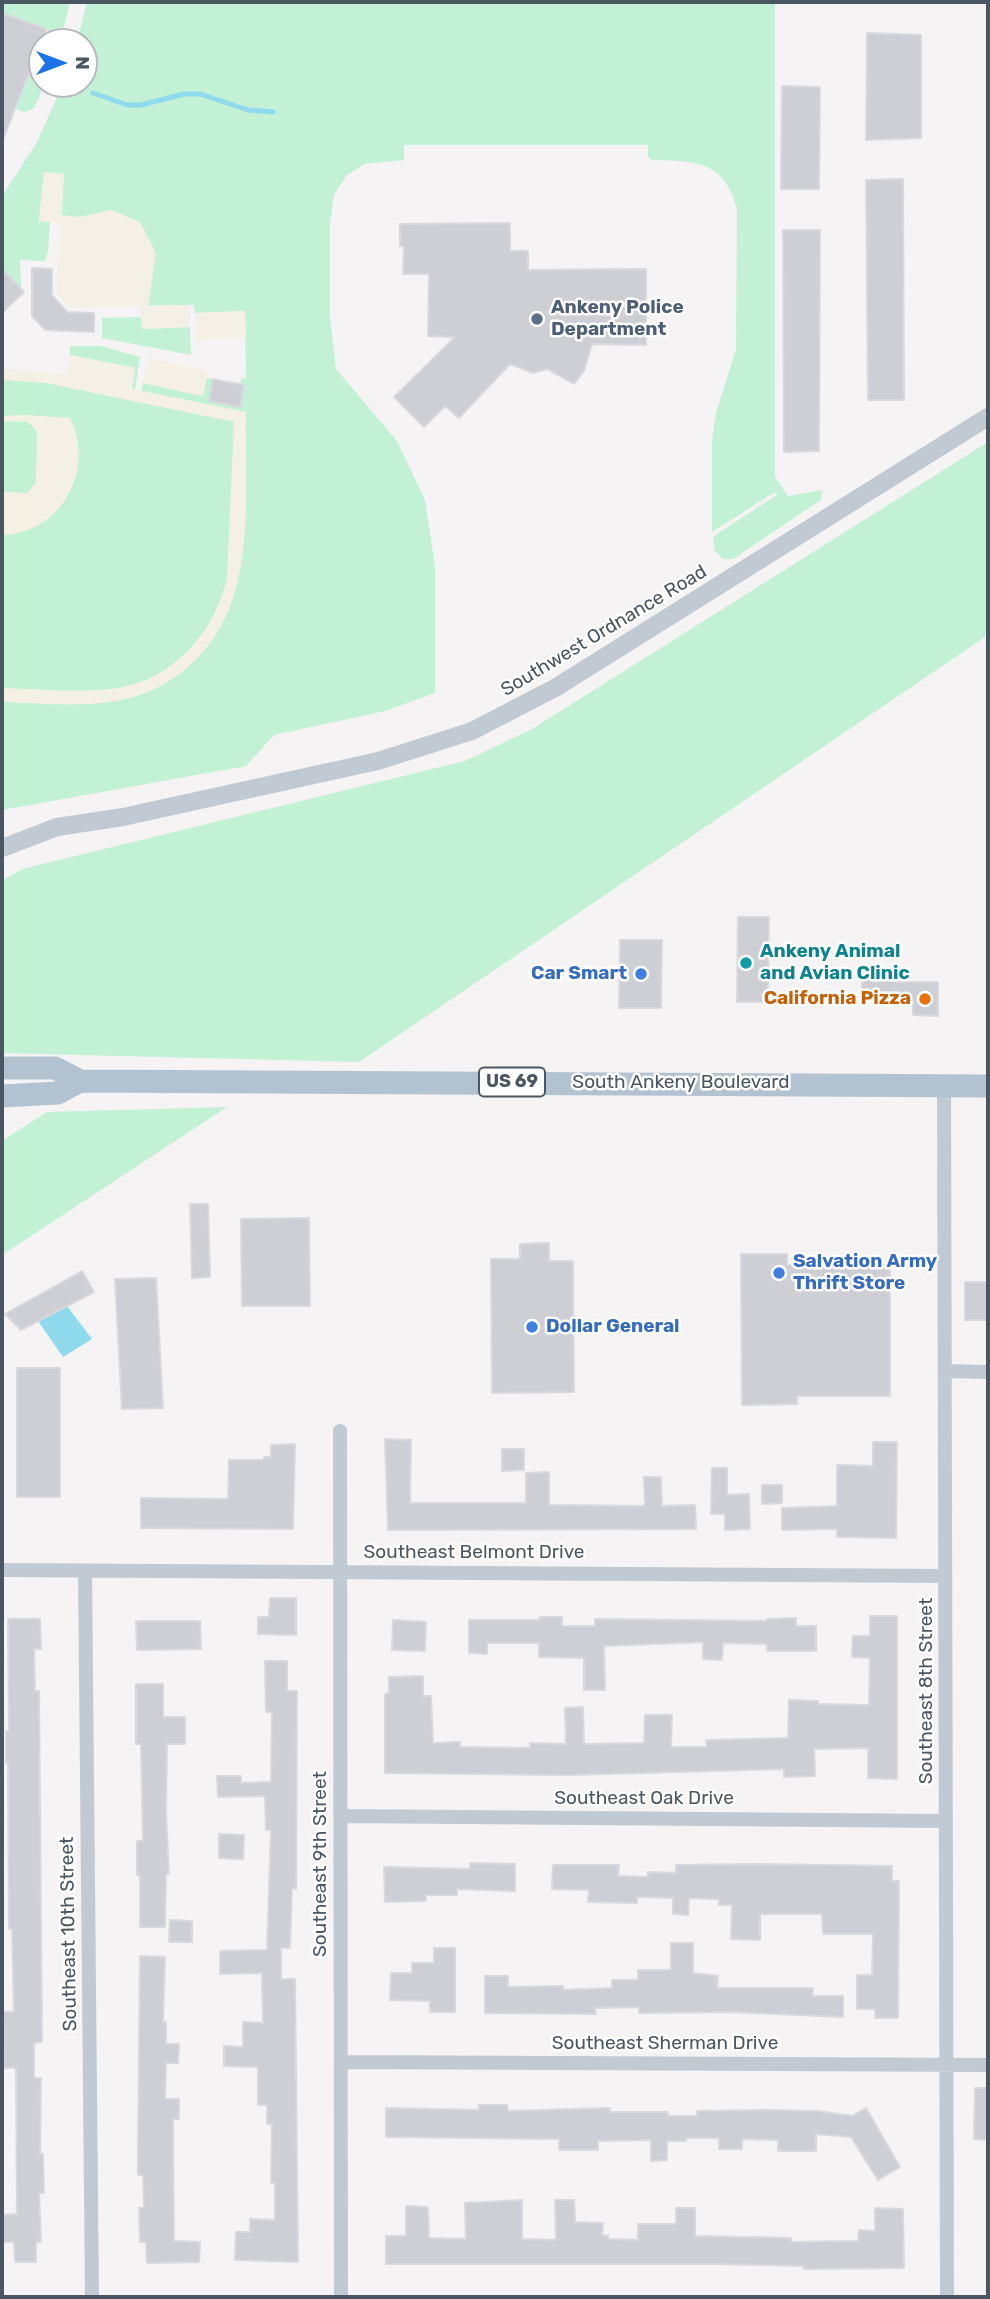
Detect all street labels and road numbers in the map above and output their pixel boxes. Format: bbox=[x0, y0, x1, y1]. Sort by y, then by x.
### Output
street label: Southwest Ordnance Road bbox=[497, 560, 711, 702]
road number: US 69 bbox=[479, 1068, 545, 1097]
street label: South Ankeny Boulevard bbox=[572, 1072, 790, 1094]
street label: Southeast Belmont Drive bbox=[364, 1542, 584, 1564]
street label: Southeast 8th Street bbox=[916, 1598, 938, 1784]
street label: Southeast 9th Street bbox=[310, 1771, 332, 1957]
street label: Southeast Oak Drive bbox=[554, 1788, 734, 1810]
street label: Southeast 10th Street bbox=[56, 1836, 82, 2032]
street label: Southeast Sherman Drive bbox=[552, 2033, 778, 2055]

